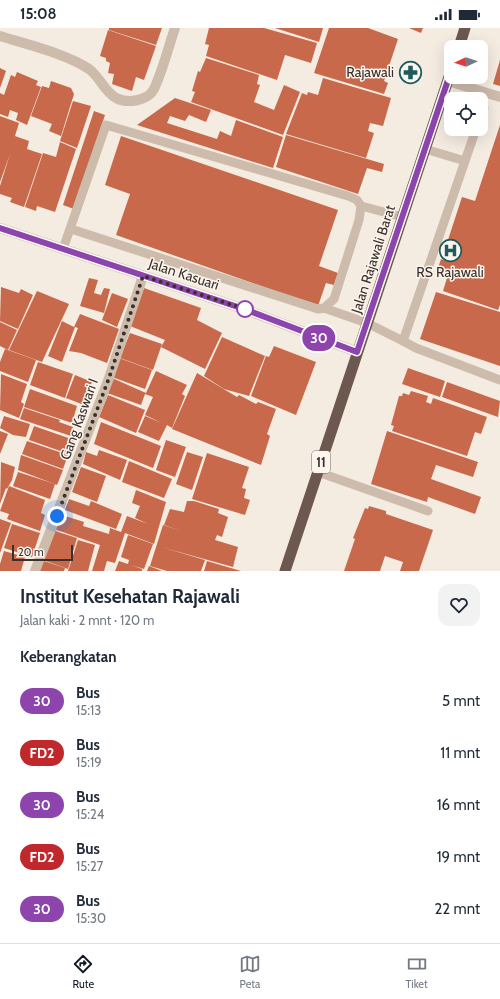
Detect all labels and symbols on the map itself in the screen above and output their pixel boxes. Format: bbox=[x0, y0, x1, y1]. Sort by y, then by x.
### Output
north arrow bbox=[444, 40, 488, 84]
pharmacy icon: Rajawali bbox=[397, 59, 423, 85]
place label: Rajawali bbox=[346, 63, 394, 81]
street label: Jalan Rajawali Barat bbox=[347, 202, 399, 316]
hospital icon: RS Rajawali bbox=[437, 237, 463, 263]
street label: Jalan Kasuari bbox=[146, 254, 222, 294]
place label: RS Rajawali bbox=[416, 263, 484, 281]
unlabelled marker bbox=[236, 300, 254, 318]
line badge: 30 bbox=[301, 325, 337, 351]
street label: Gang Kaswari I bbox=[56, 376, 102, 462]
road number: 11 bbox=[312, 451, 330, 473]
your location bbox=[47, 506, 67, 526]
scale bar bbox=[12, 543, 73, 562]

